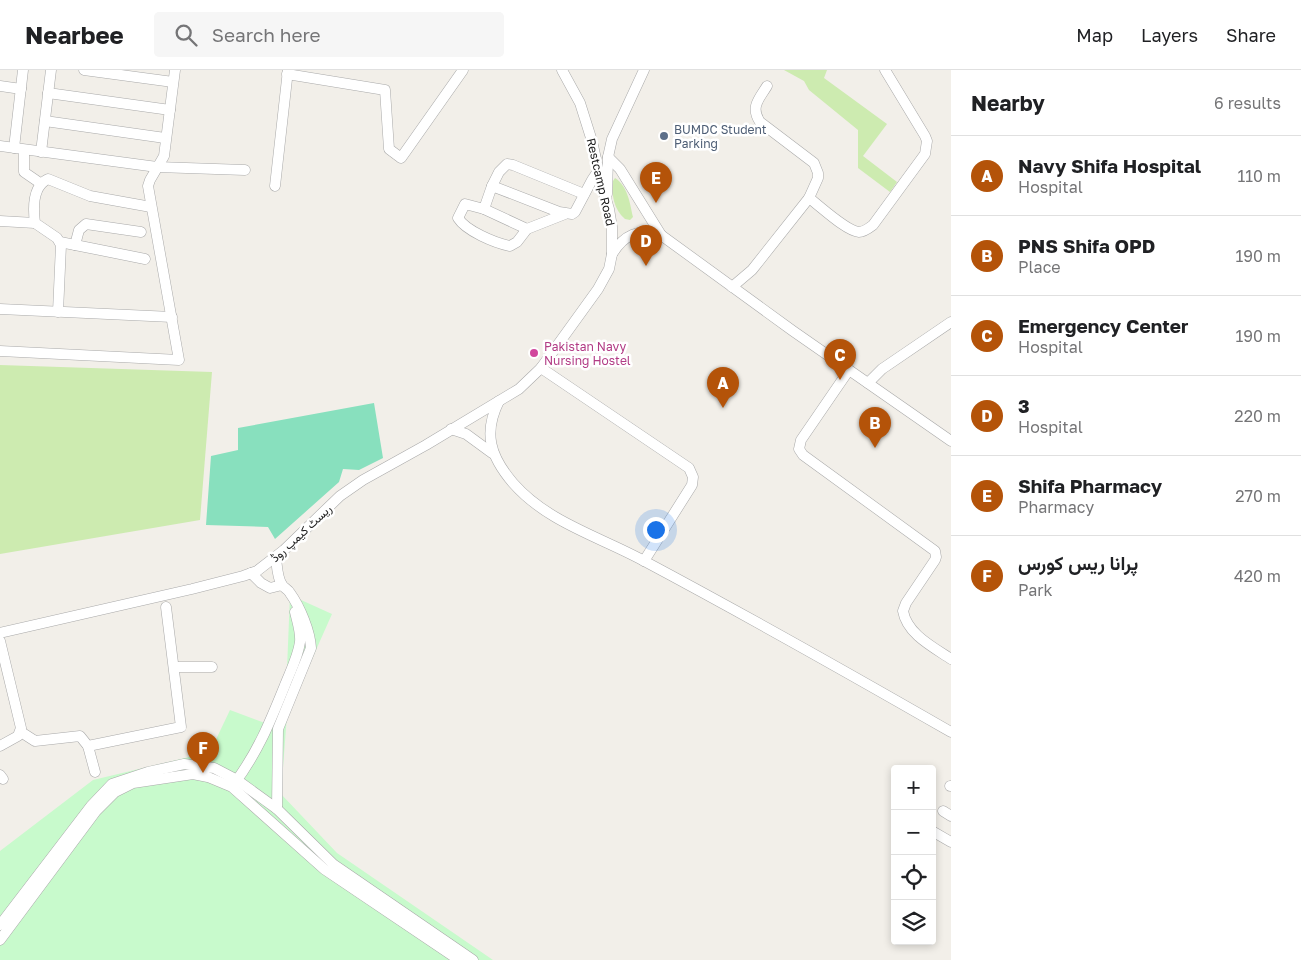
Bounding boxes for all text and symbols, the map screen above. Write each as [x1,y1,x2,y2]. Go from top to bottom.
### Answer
search box [154,12,504,57]
text: Nearbee [25,20,124,49]
icon: search [172,21,200,49]
text: Search here [212,23,321,46]
text: Map [1076,24,1113,46]
text: Layers [1141,24,1198,46]
text: Share [1226,24,1276,46]
text: Nearby [971,90,1045,116]
text: 6 results [1214,93,1281,113]
place label: BUMDC Student Parking [674,122,767,151]
marker: BUMDC Student Parking [658,130,670,142]
street label: Restcamp Road [584,137,618,227]
text: Navy Shifa Hospital [1018,154,1201,177]
pin: E [640,162,672,203]
text: A [981,166,993,186]
text: 110 m [1237,166,1281,186]
text: Hospital [1018,177,1083,197]
pin: D [630,225,662,266]
text: PNS Shifa OPD [1018,234,1155,257]
text: B [981,246,993,266]
text: 190 m [1235,246,1281,266]
text: Place [1018,257,1061,277]
text: Emergency Center [1018,314,1188,337]
text: C [981,326,993,346]
text: 190 m [1235,326,1281,346]
text: Hospital [1018,337,1083,357]
place label: Pakistan Navy Nursing Hostel [544,339,631,368]
pin: C [824,339,856,380]
marker: Pakistan Navy Nursing Hostel [528,347,540,359]
pin: A [707,367,739,408]
text: 3 [1018,394,1030,417]
text: D [981,406,993,426]
text: 220 m [1234,406,1281,426]
pin: B [859,407,891,448]
text: Hospital [1018,417,1083,437]
text: Shifa Pharmacy [1018,474,1162,497]
text: E [982,486,992,506]
text: 270 m [1235,486,1281,506]
text: Pharmacy [1018,497,1094,517]
street label: ریسٹ کیمپ روڈ [267,501,335,566]
your location [643,517,669,543]
text: پرانا ریس کورس [1018,551,1138,574]
text: F [982,566,992,586]
text: 420 m [1234,566,1281,586]
text: Park [1018,580,1053,600]
pin: F [187,732,219,773]
map controls [891,765,936,945]
button: + [891,765,936,810]
button: − [891,810,936,855]
button: locate [891,855,936,900]
button: layers [891,900,936,945]

